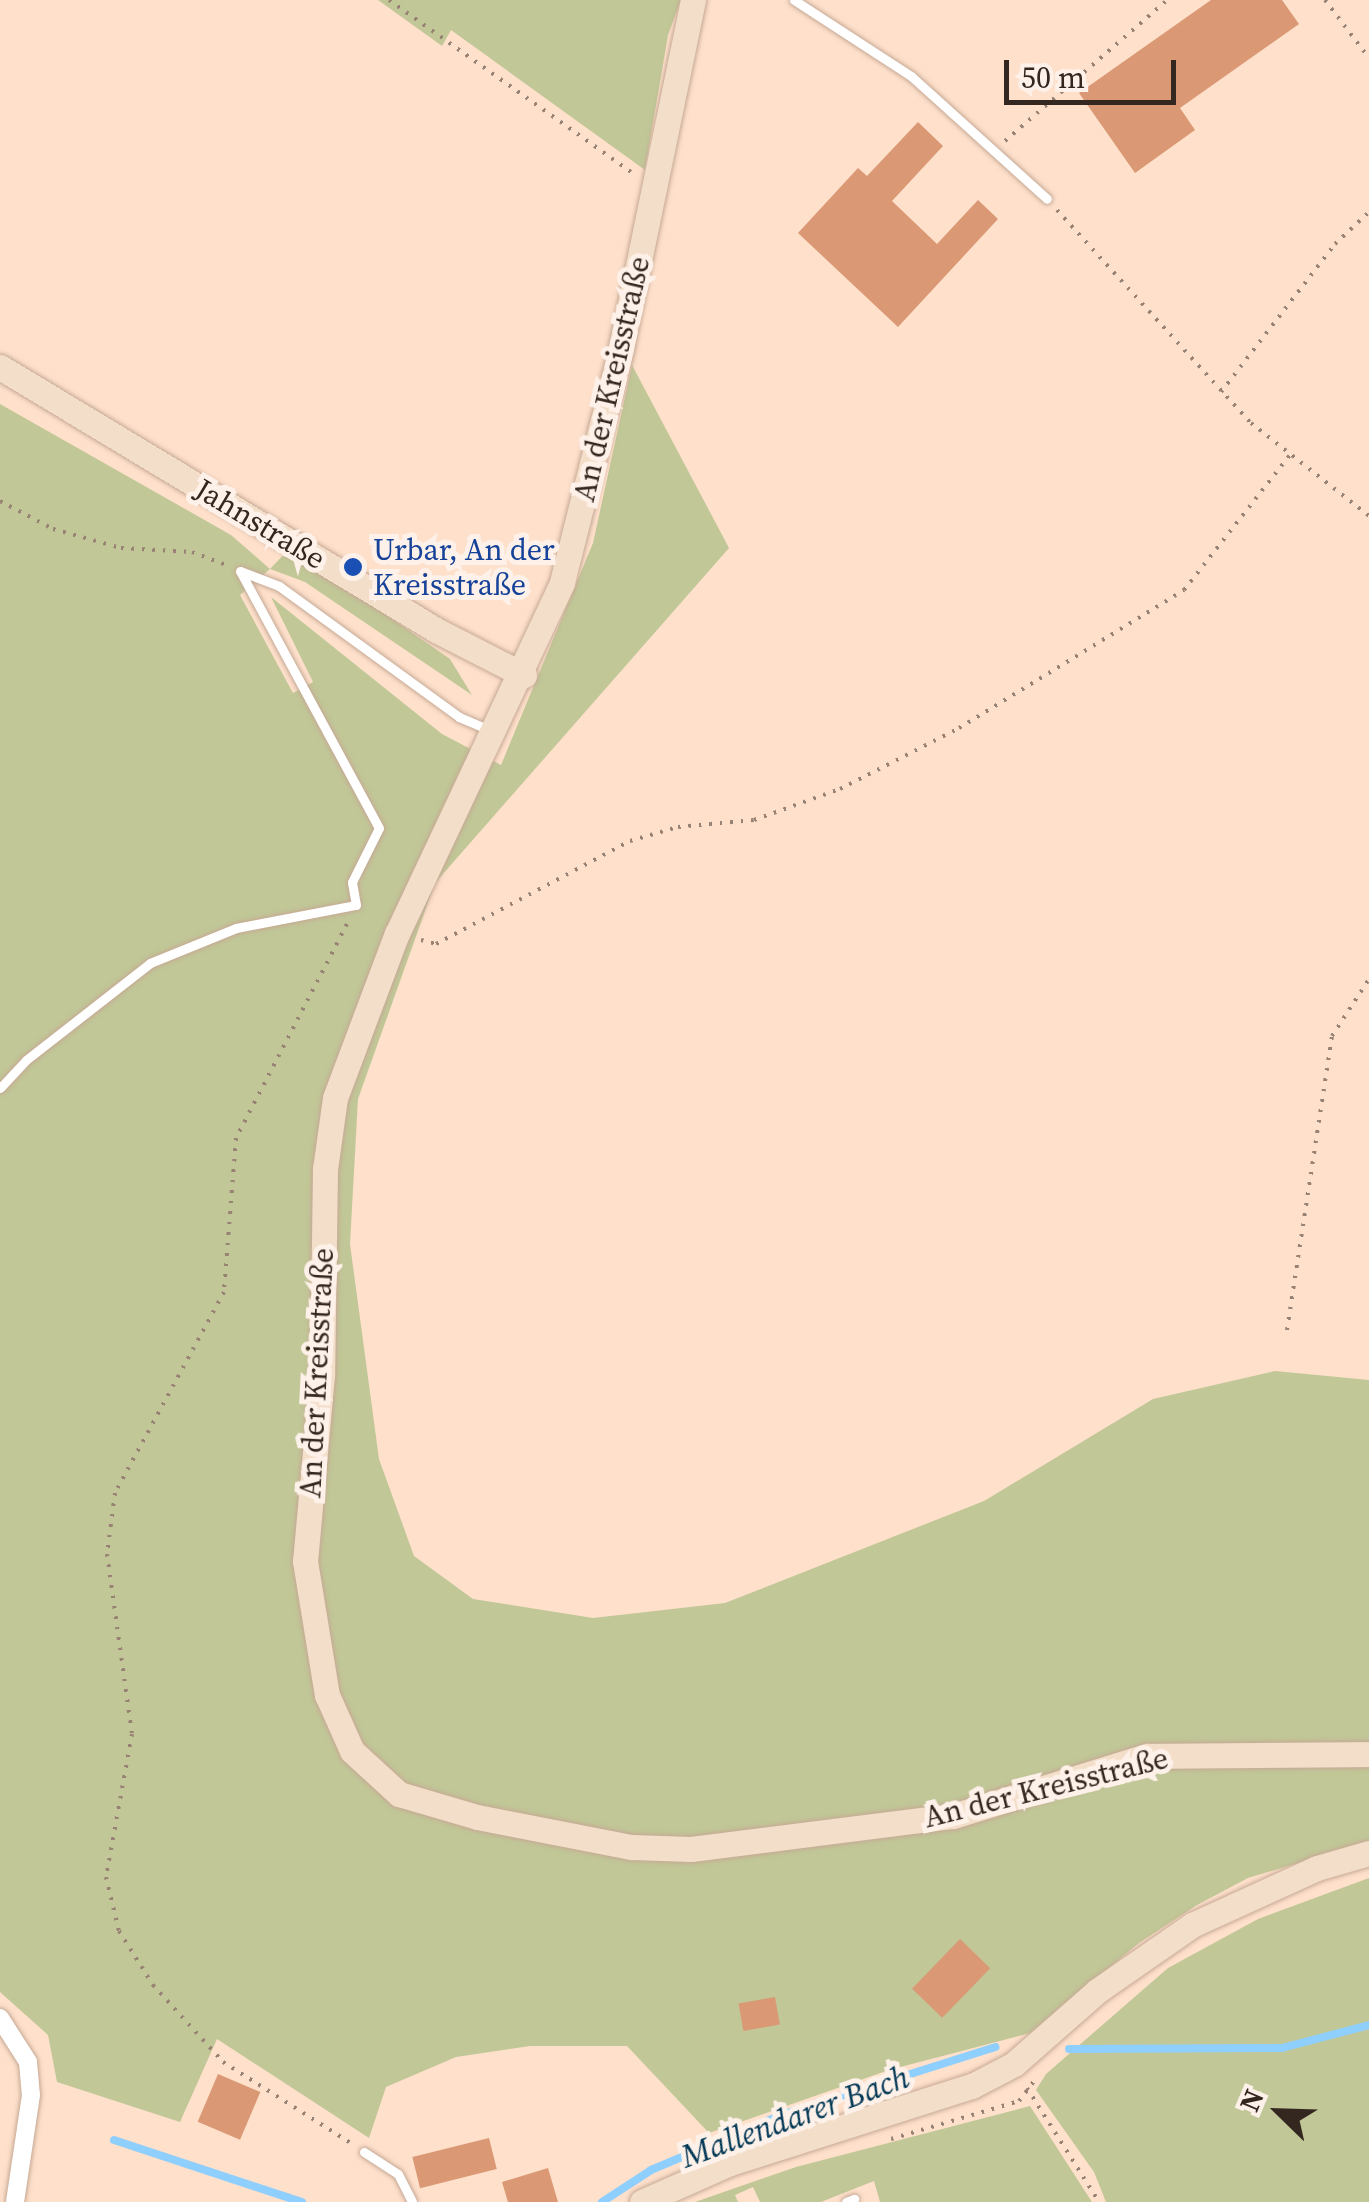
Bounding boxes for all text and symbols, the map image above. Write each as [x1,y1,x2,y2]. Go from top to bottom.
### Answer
scale bar [1009,40,1182,102]
text: 50 m [1021,57,1085,98]
street label: An der Kreisstraße [566,253,658,505]
street label: Jahnstraße [188,471,332,577]
place label: Urbar, An der Kreisstraße [373,532,555,602]
marker: Urbar, An der Kreisstraße [342,556,364,578]
street label: An der Kreisstraße [292,1247,342,1499]
street label: An der Kreisstraße [920,1740,1172,1836]
water label: Mallendarer Bach [676,2058,914,2176]
north arrow [1229,2062,1329,2162]
text: N [1230,2083,1273,2117]

